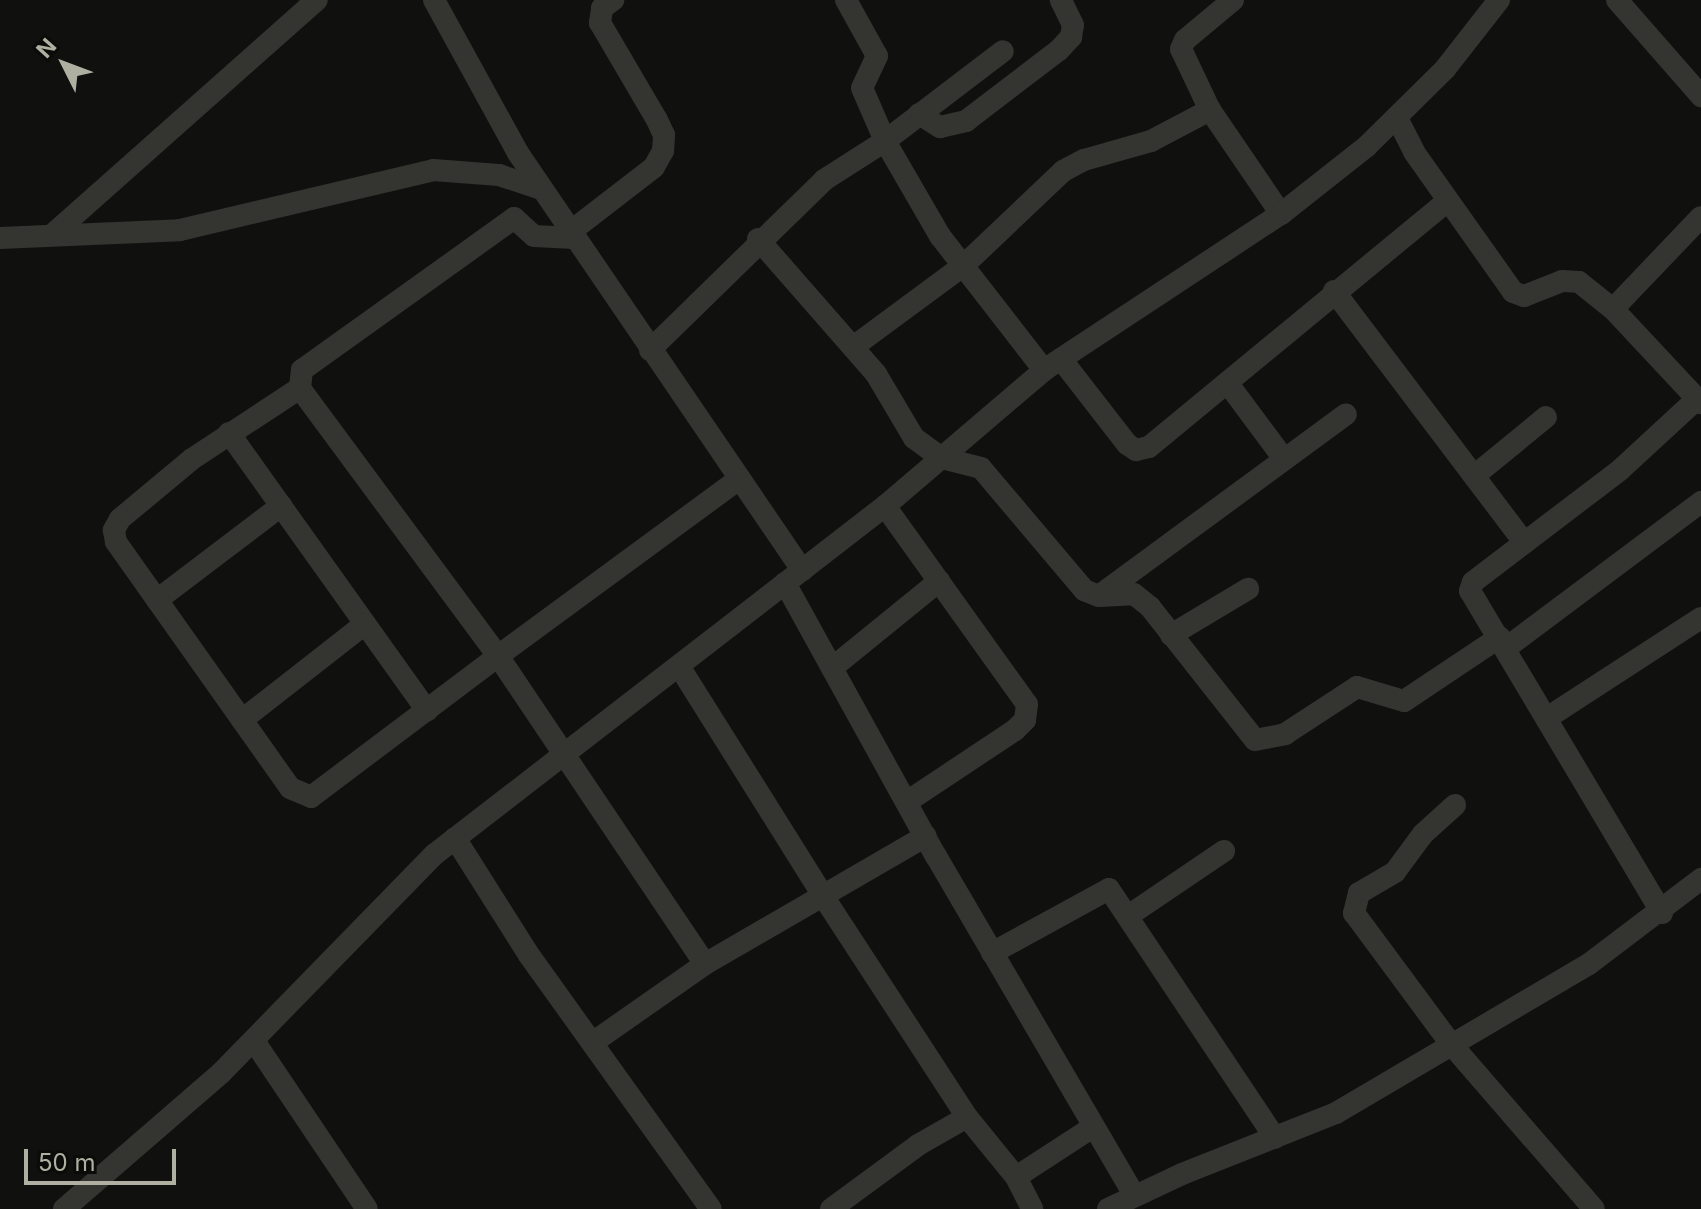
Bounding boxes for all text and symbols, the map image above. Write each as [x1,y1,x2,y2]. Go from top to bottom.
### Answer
north arrow [24,24,104,104]
text: N [31,33,61,63]
scale bar [28,1133,180,1183]
text: 50 m [38,1148,96,1177]

